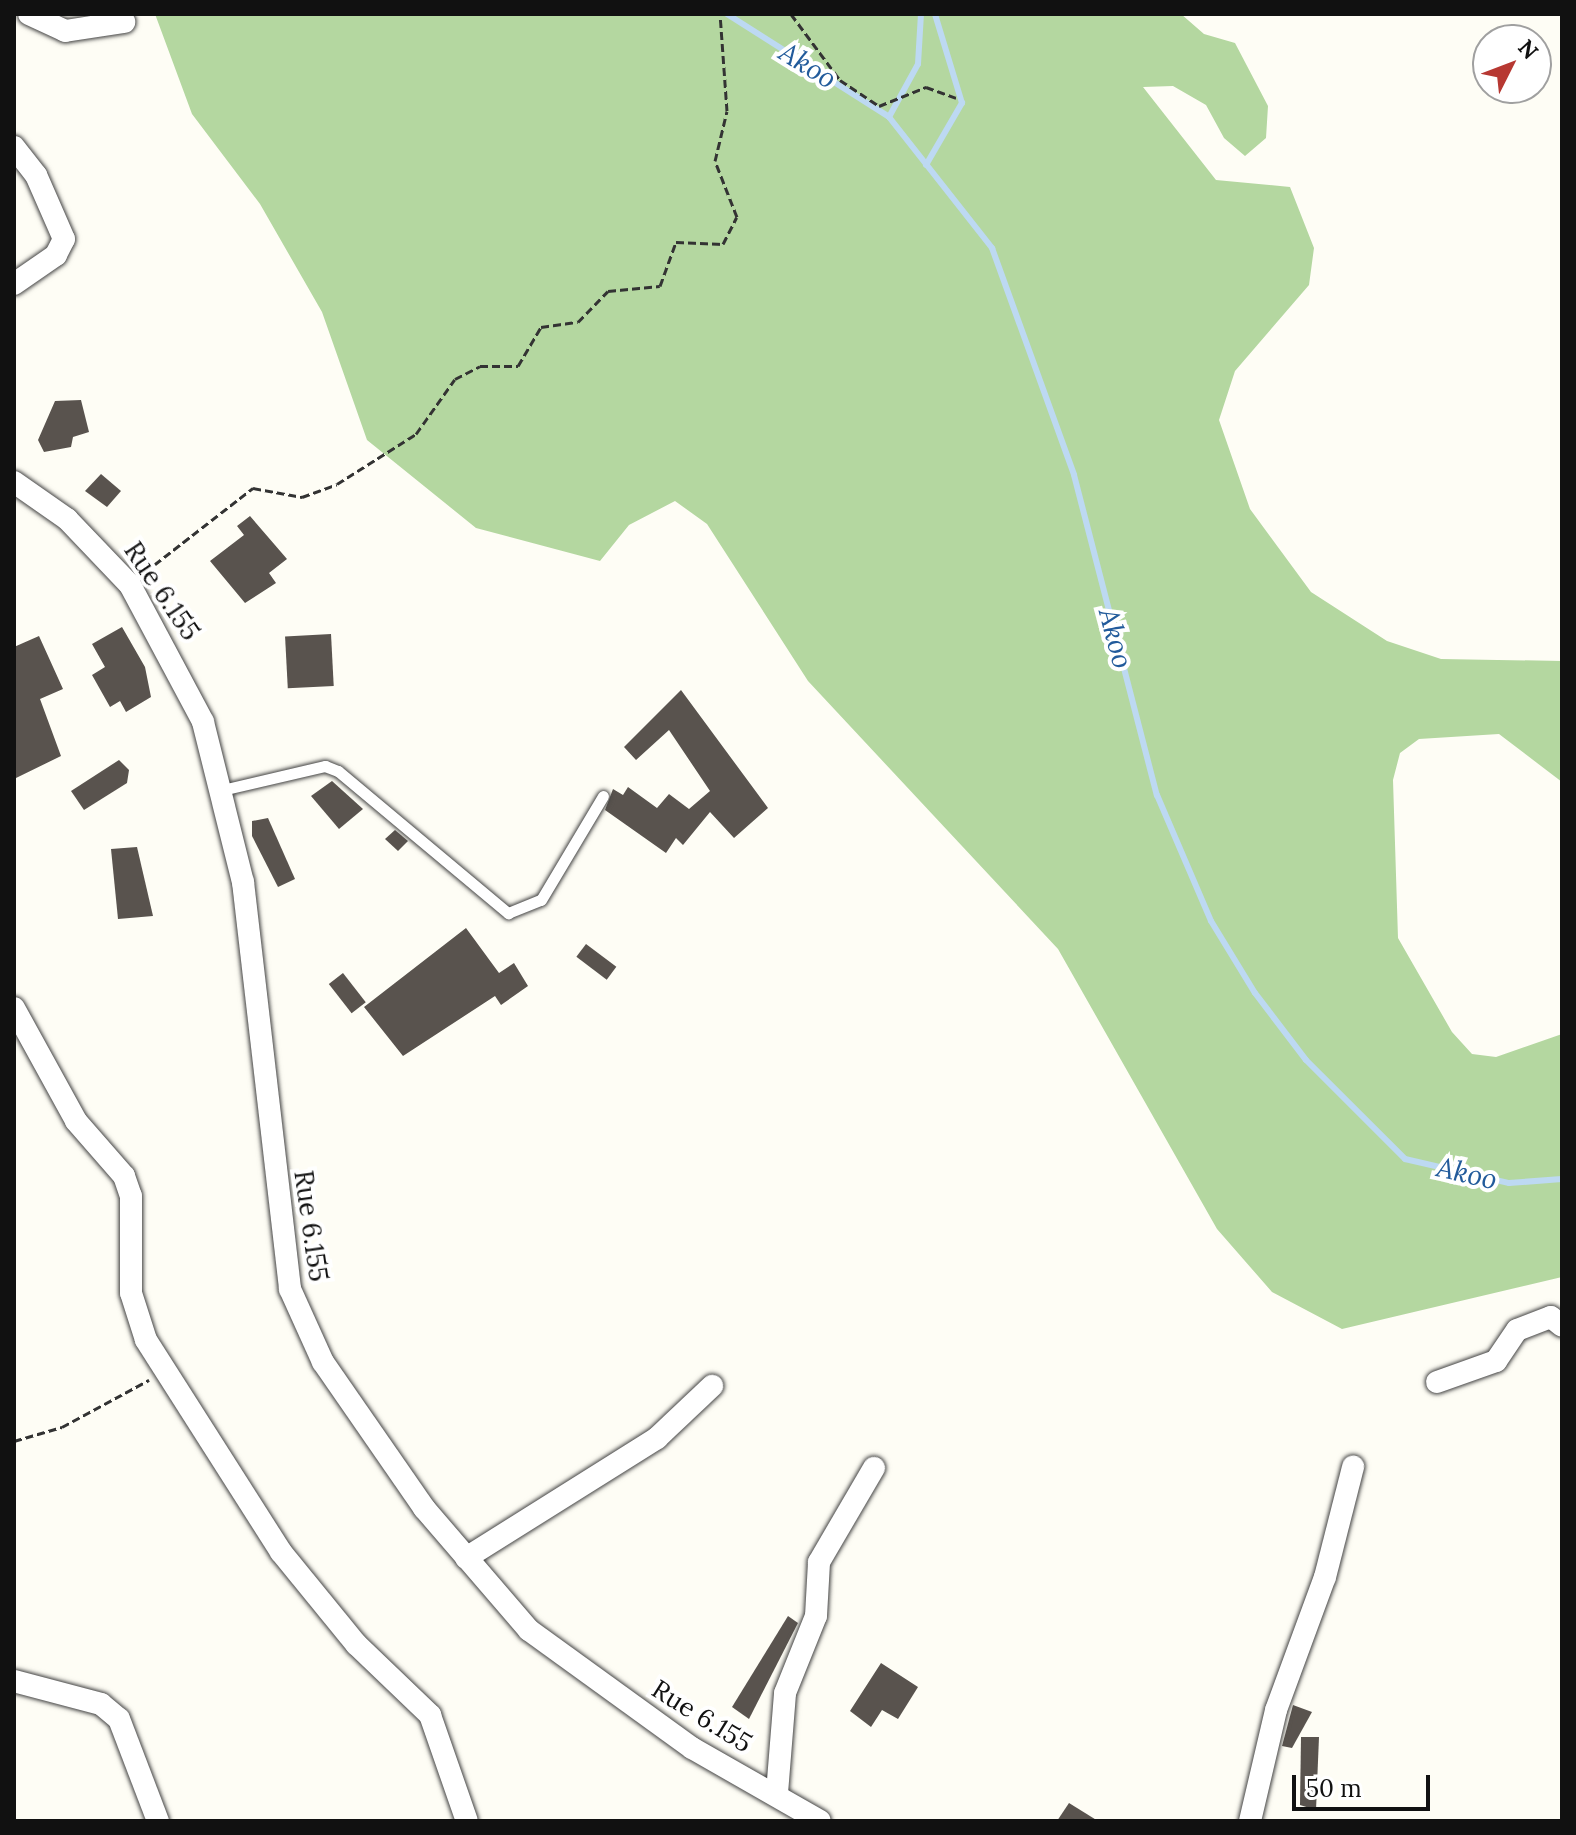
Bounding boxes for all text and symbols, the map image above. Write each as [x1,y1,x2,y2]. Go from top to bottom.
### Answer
north arrow [1472,24,1552,104]
text: N [1512,34,1544,65]
water label: Akoo [773,35,843,95]
street label: Rue 6.155 [118,536,206,646]
water label: Akoo [1092,604,1140,672]
water label: Akoo [1433,1150,1501,1196]
street label: Rue 6.155 [288,1168,334,1284]
street label: Rue 6.155 [646,1673,758,1759]
scale bar [1296,1759,1434,1809]
text: 50 m [1306,1773,1362,1804]

